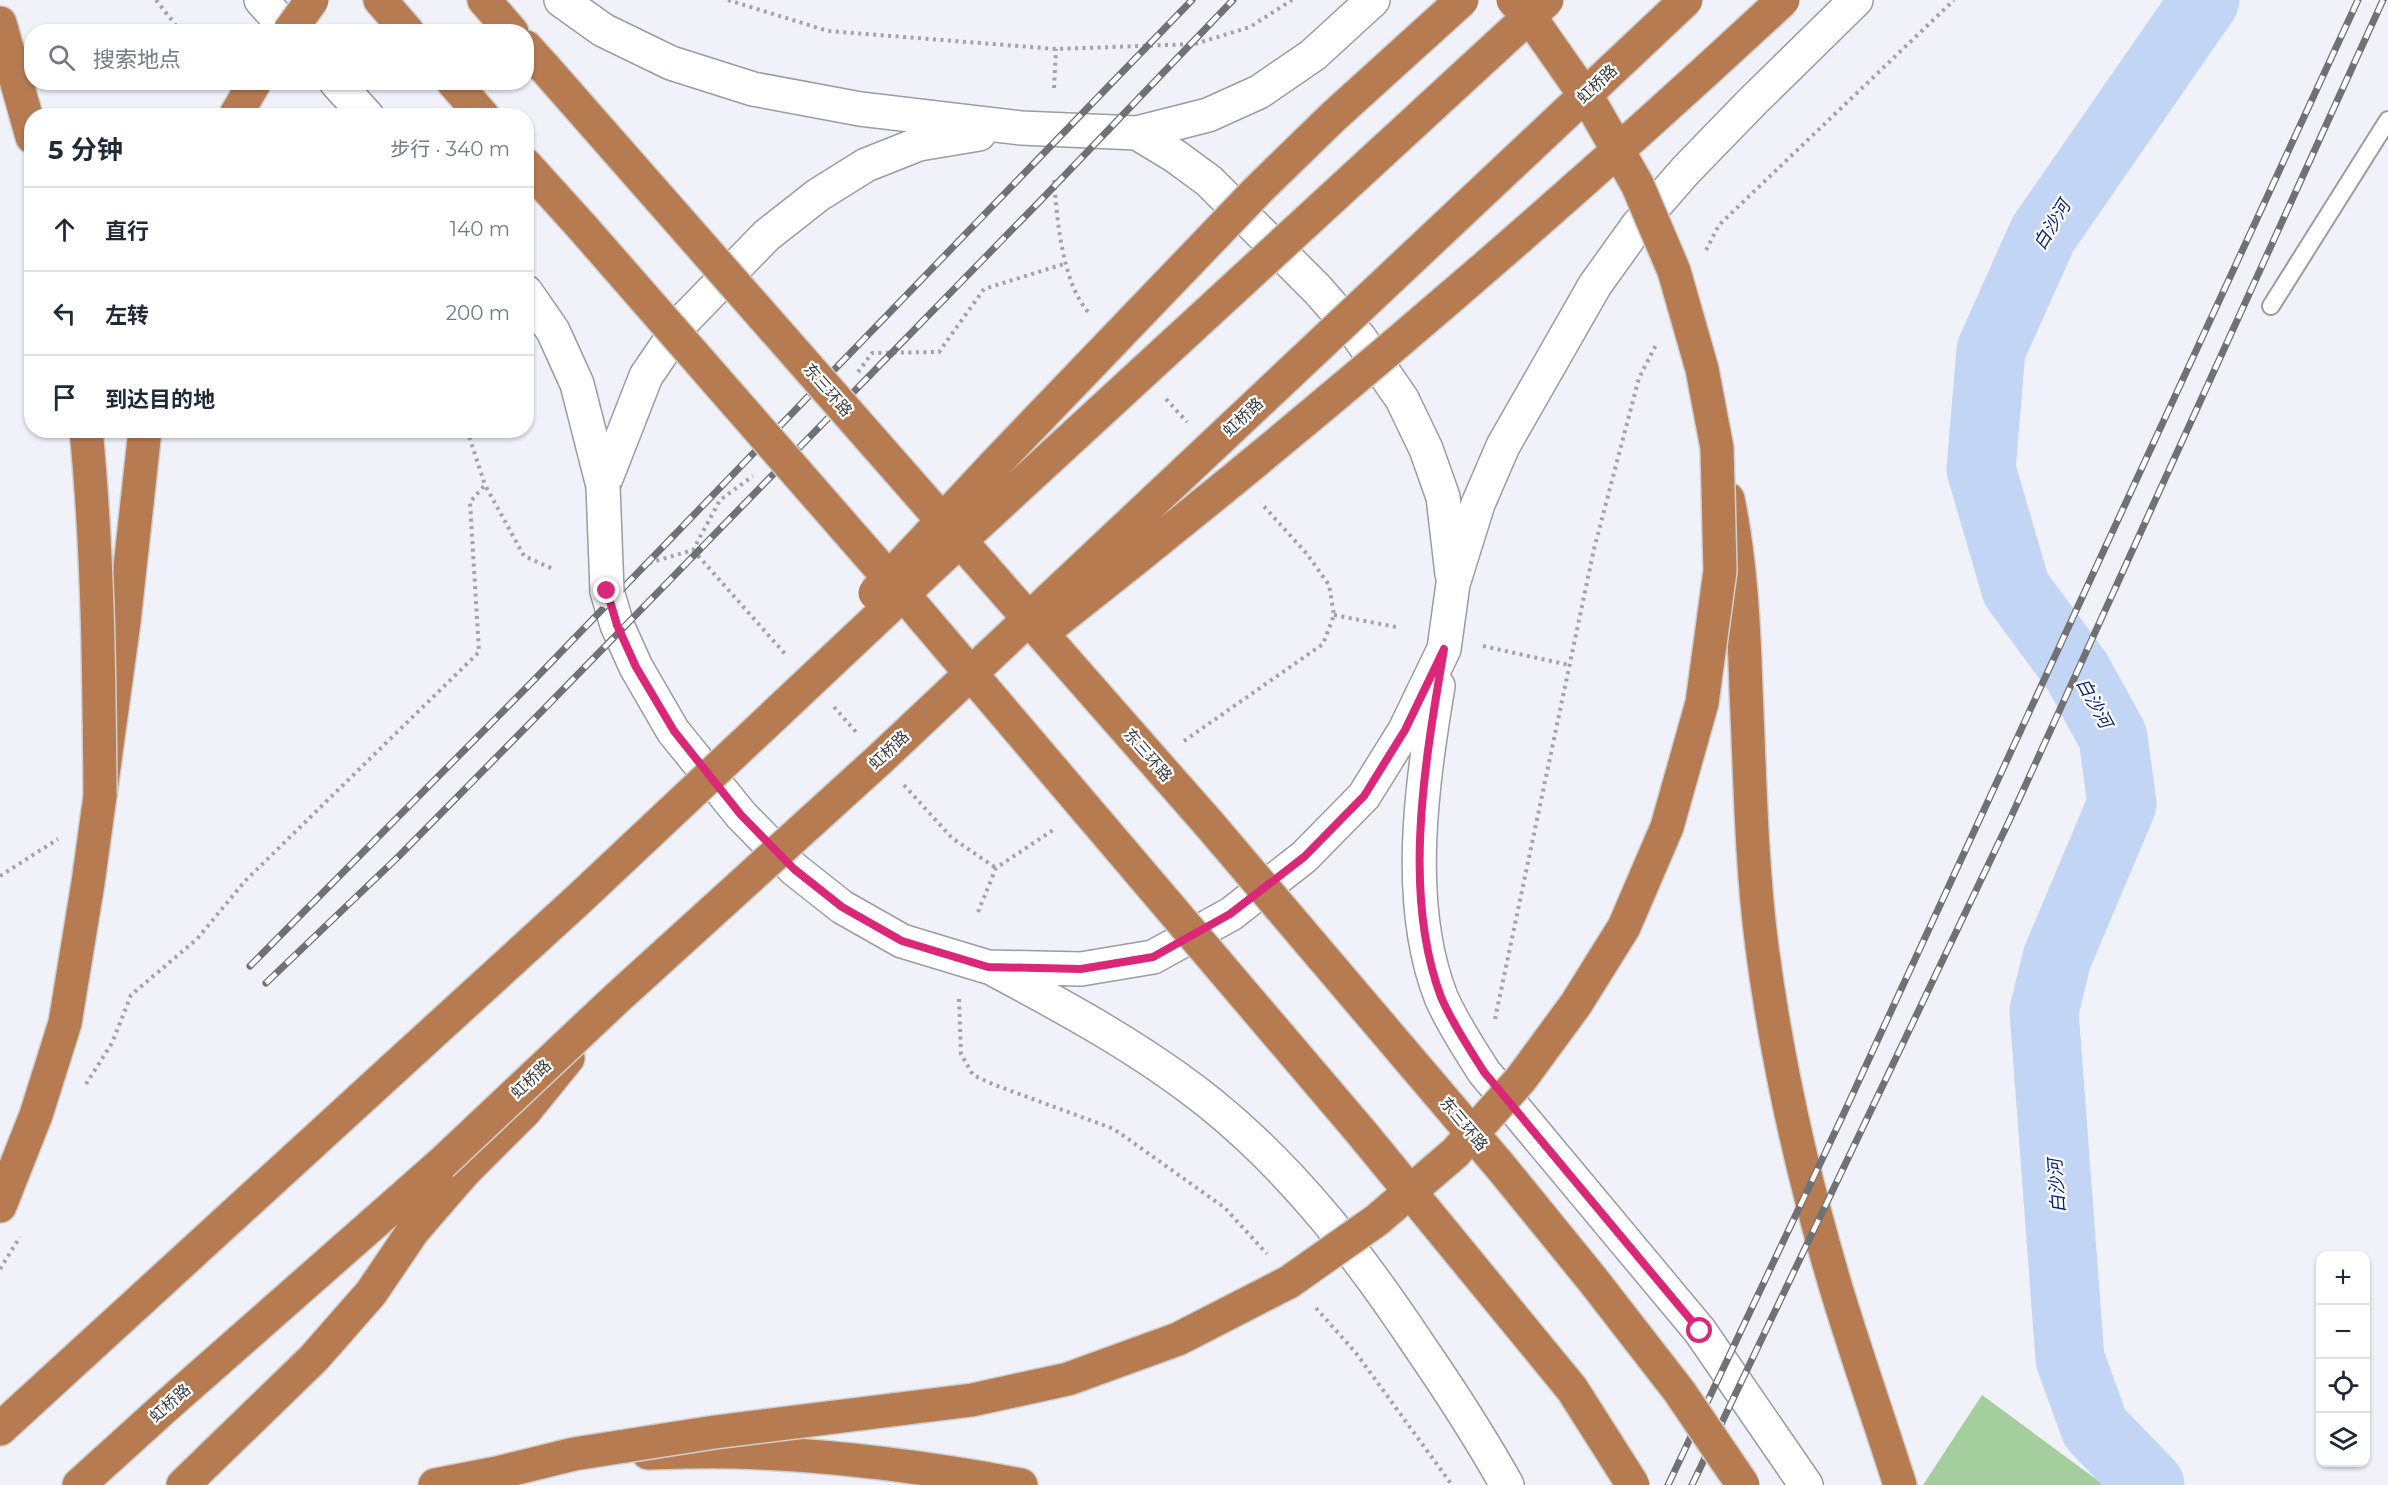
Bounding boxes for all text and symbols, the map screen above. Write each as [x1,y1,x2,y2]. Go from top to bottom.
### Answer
search box [24,24,534,90]
icon: search [45,41,78,74]
text: 搜索地点 [93,46,181,73]
street label: 虹桥路 [1573,61,1621,107]
text: 5 分钟 [48,134,123,166]
text: 步行 · 340 m [390,137,510,161]
water label: 白沙河 [2029,194,2077,254]
icon: ahead [48,213,81,246]
text: 140 m [450,217,510,241]
text: 直行 [105,218,149,245]
icon: left [48,297,81,330]
text: 200 m [446,301,510,325]
text: 左转 [105,302,149,329]
street label: 东三环路 [800,360,856,420]
icon: arrive [48,381,81,414]
text: 到达目的地 [105,386,215,413]
street label: 虹桥路 [1219,394,1267,440]
route end [593,577,619,603]
water label: 白沙河 [2071,674,2118,735]
street label: 东三环路 [1120,725,1176,785]
street label: 虹桥路 [865,727,913,773]
street label: 虹桥路 [507,1056,555,1102]
street label: 东三环路 [1436,1093,1492,1155]
water label: 白沙河 [2044,1155,2070,1214]
map controls [2316,1251,2370,1467]
button: + [2316,1251,2370,1305]
button: − [2316,1305,2370,1359]
route start [1686,1317,1712,1343]
button: locate [2316,1359,2370,1413]
street label: 虹桥路 [146,1380,194,1426]
button: layers [2316,1413,2370,1467]

